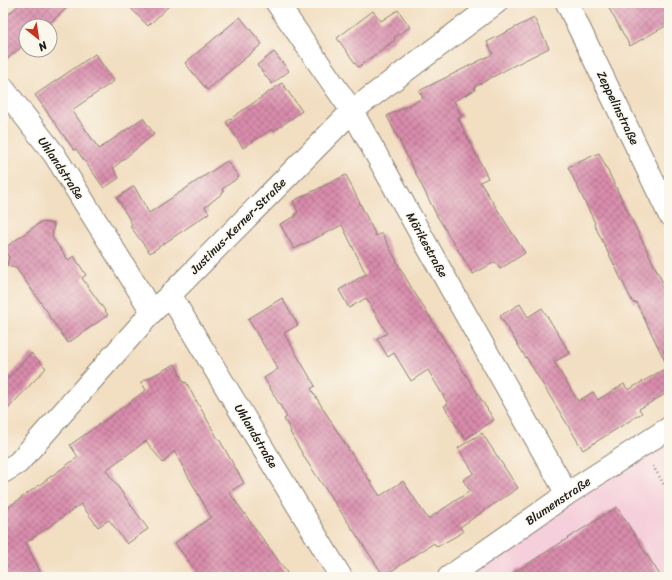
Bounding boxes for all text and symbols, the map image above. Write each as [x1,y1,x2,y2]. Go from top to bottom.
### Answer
north arrow [18,18,58,58]
text: N [34,36,52,57]
street label: Zeppelinstraße [590,67,646,149]
street label: Uhlandstraße [32,132,90,204]
street label: Justinus-Kerner-Straße [184,172,292,280]
street label: Mörikestraße [400,208,454,282]
street label: Uhlandstraße [228,400,284,473]
street label: Blumenstraße [521,471,595,531]

